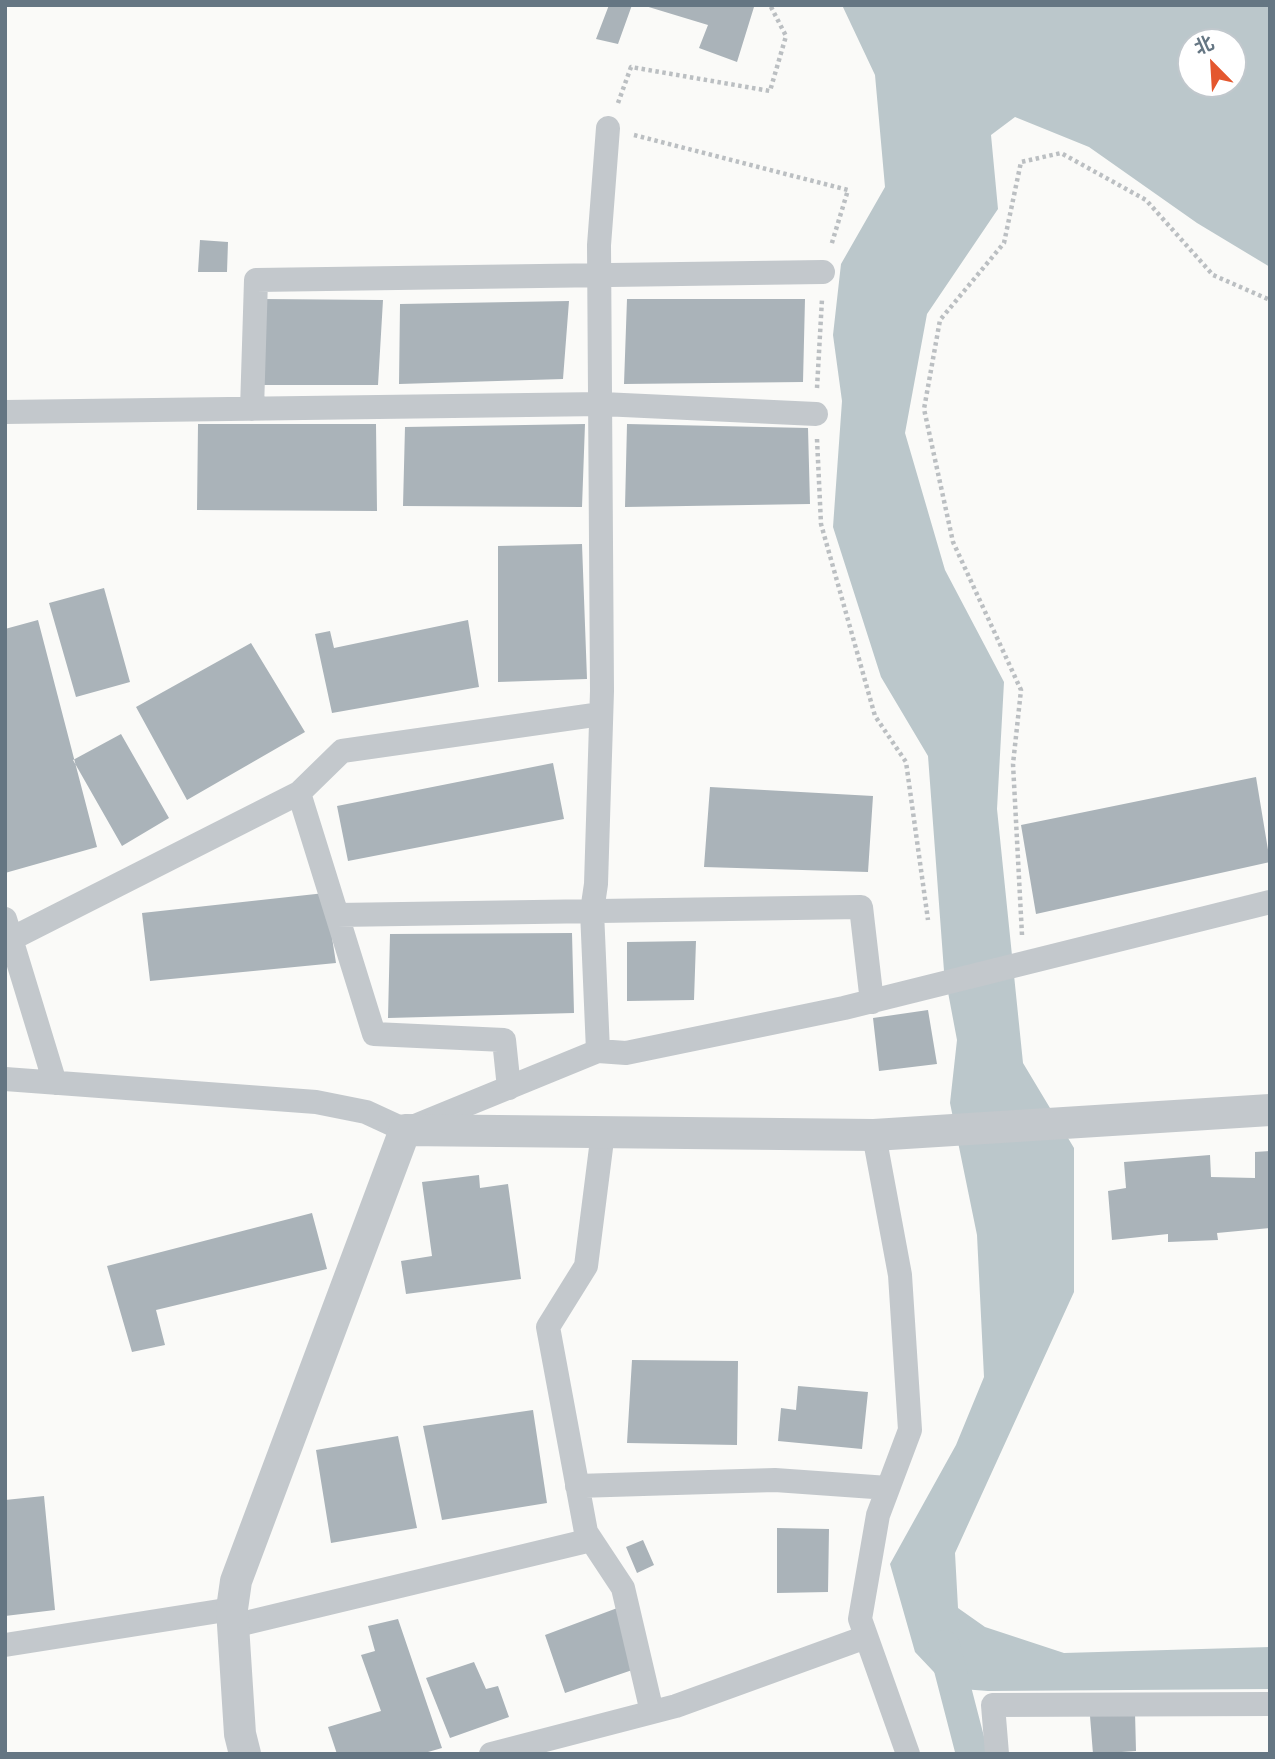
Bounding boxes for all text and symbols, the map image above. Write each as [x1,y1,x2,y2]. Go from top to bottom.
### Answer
north arrow [1177,28,1247,98]
text: 北 [1191,31,1217,60]

